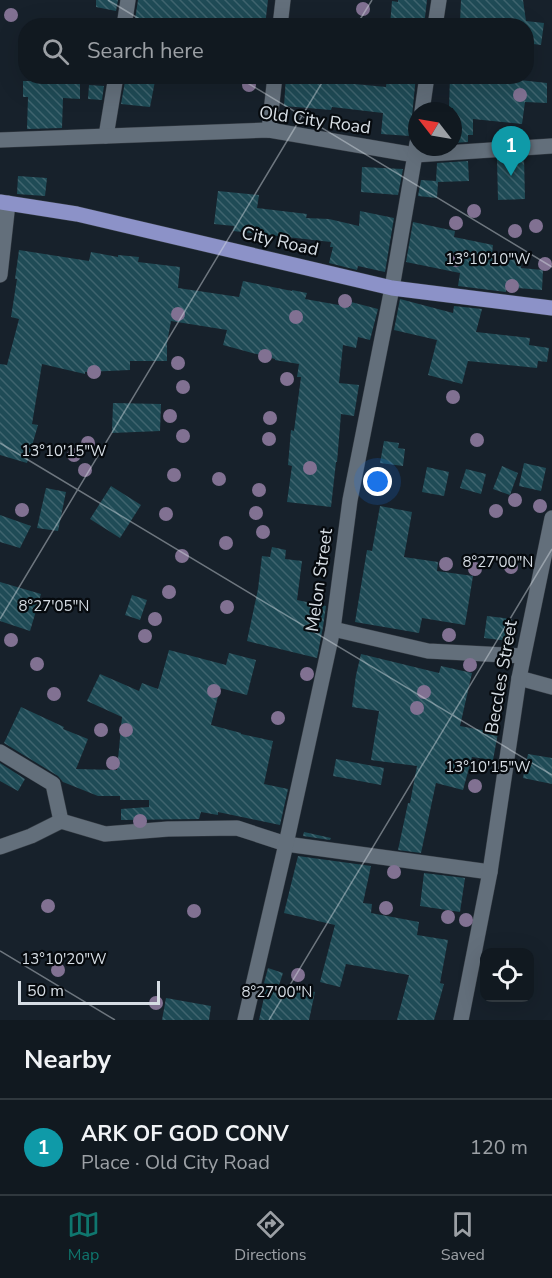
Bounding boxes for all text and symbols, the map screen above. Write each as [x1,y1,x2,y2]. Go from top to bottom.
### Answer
search box [18,18,534,84]
icon: search [39,35,72,68]
text: Search here [87,36,204,66]
street label: Old City Road [258,100,372,140]
north arrow [408,102,462,156]
pin: 1 [492,126,530,176]
street label: City Road [239,220,321,262]
text: 13°10'10"W [445,249,531,269]
text: 13°10'15"W [21,441,107,461]
your location [363,467,392,496]
street label: Melon Street [300,526,338,633]
text: 8°27'00"N [463,552,533,572]
text: 8°27'05"N [19,596,89,616]
street label: Beccles Street [479,617,523,736]
text: 13°10'15"W [445,757,531,777]
map controls [480,948,534,1002]
button: locate [480,948,534,1002]
text: 13°10'20"W [21,949,107,969]
scale bar [18,978,160,1006]
text: 50 m [27,980,64,1002]
text: 8°27'00"N [242,982,312,1002]
text: Nearby [24,1042,111,1077]
text: ARK OF GOD CONV [81,1119,289,1149]
text: 1 [38,1134,50,1161]
text: 120 m [470,1134,528,1161]
text: Place · Old City Road [81,1149,270,1176]
tab: Map [67,1208,100,1266]
tab: Directions [234,1208,306,1266]
tab: Saved [441,1208,485,1266]

